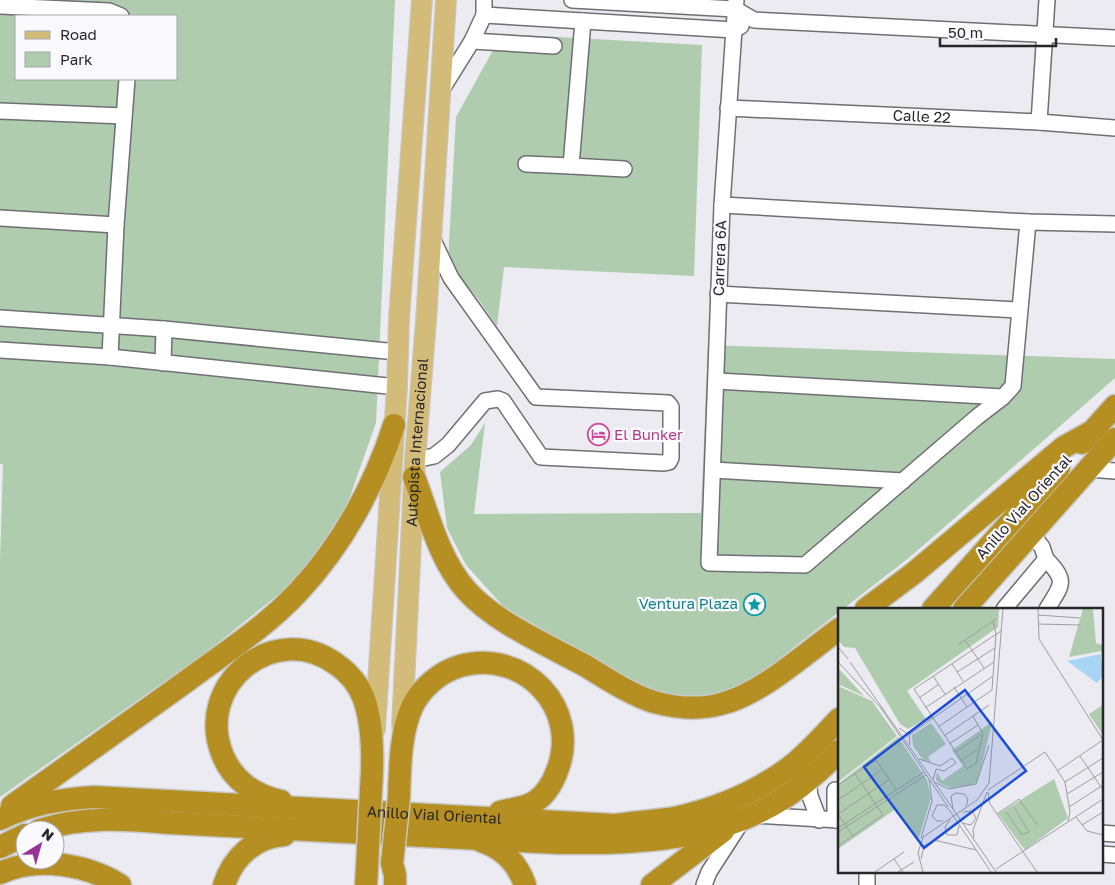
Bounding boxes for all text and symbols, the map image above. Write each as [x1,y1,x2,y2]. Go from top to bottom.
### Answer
legend [15,15,178,80]
scale bar [940,15,1056,47]
text: 50 m [948,23,983,41]
text: Road [60,25,97,43]
text: Park [60,50,93,68]
street label: Calle 22 [892,105,951,126]
street label: Carrera 6A [709,220,729,296]
street label: Autopista Internacional [402,357,431,527]
hotel icon: El Bunker [586,423,610,447]
place label: El Bunker [614,425,683,443]
street label: Anillo Vial Oriental [972,450,1075,562]
place icon: Ventura Plaza [742,592,766,616]
place label: Ventura Plaza [639,594,738,612]
inset map [838,608,1102,872]
street label: Anillo Vial Oriental [367,802,502,827]
north arrow [15,820,65,870]
text: N [39,824,57,844]

